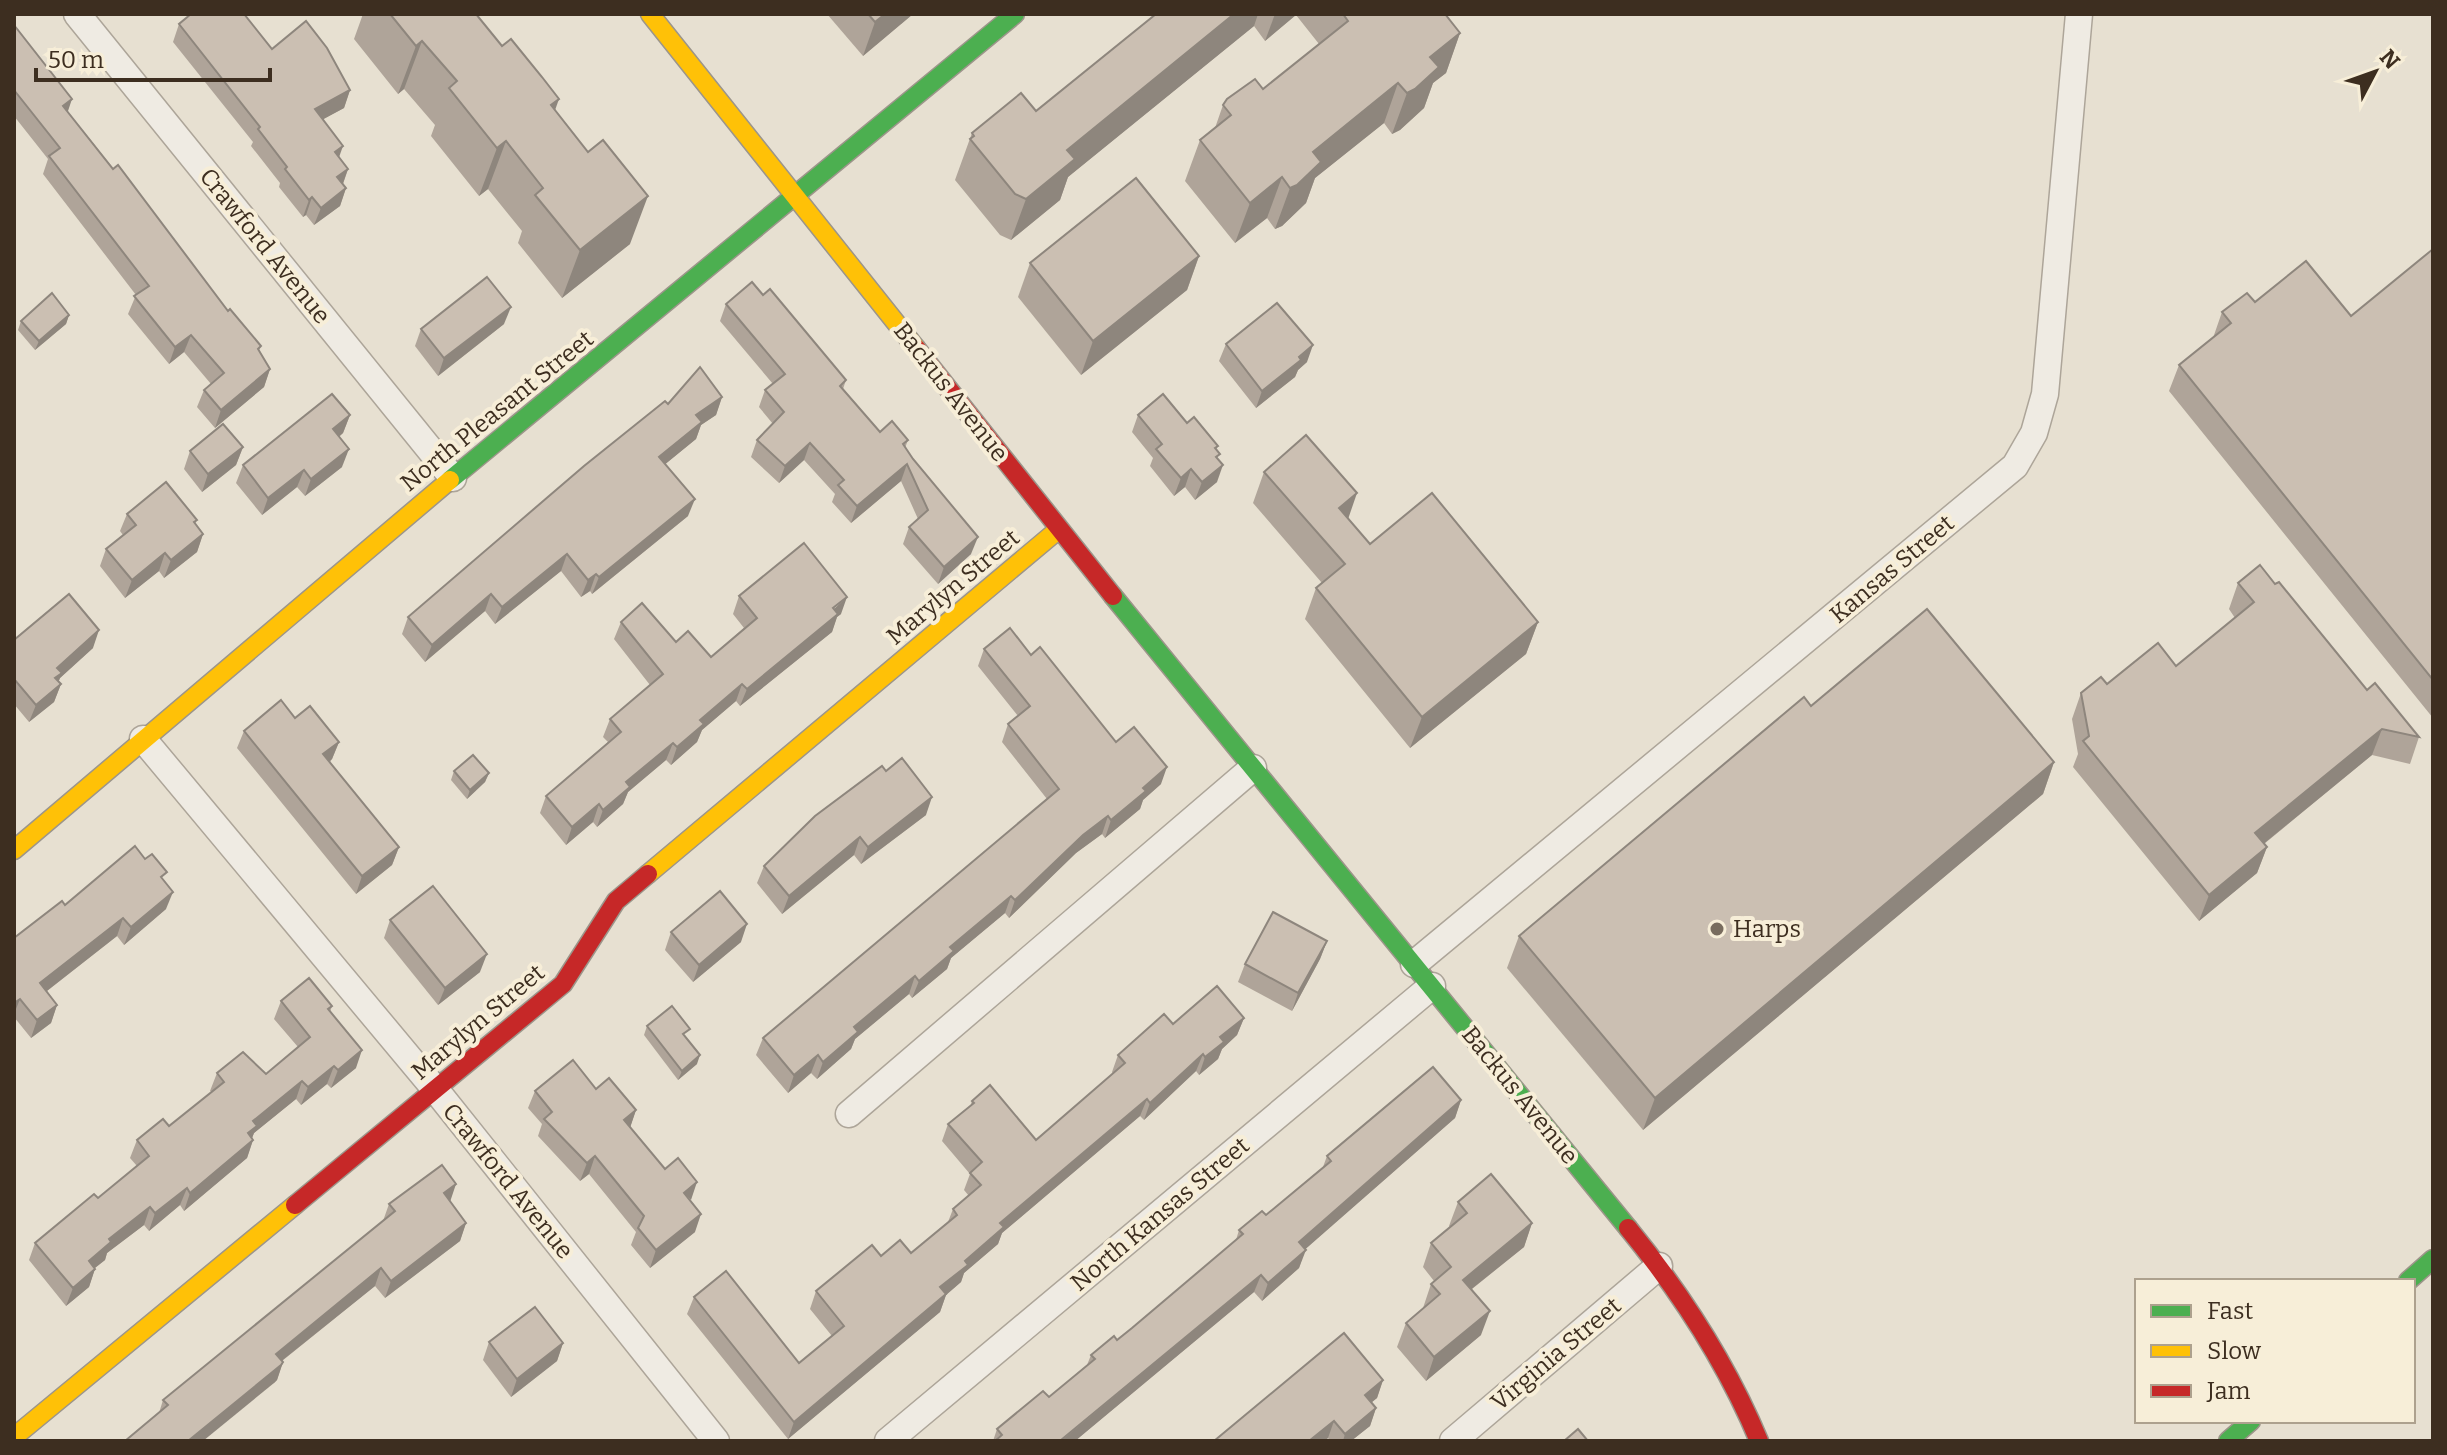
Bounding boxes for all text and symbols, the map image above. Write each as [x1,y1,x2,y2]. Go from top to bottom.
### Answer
scale bar [36,32,270,82]
north arrow [2335,32,2415,112]
text: N [2374,44,2405,74]
text: 50 m [48,46,104,74]
street label: Crawford Avenue [194,163,336,329]
street label: Backus Avenue [888,317,1014,467]
street label: North Pleasant Street [395,325,599,497]
street label: Kansas Street [1824,509,1960,629]
street label: Marylyn Street [881,523,1025,651]
place label: Harps [1733,915,1801,943]
marker: Harps [1708,920,1726,938]
street label: Marylyn Street [406,958,550,1086]
street label: Backus Avenue [1456,1021,1584,1169]
street label: Crawford Avenue [437,1098,579,1264]
street label: North Kansas Street [1065,1131,1255,1297]
legend [2135,1279,2415,1423]
street label: Virginia Street [1485,1291,1627,1416]
text: Fast [2207,1297,2253,1325]
text: Slow [2207,1337,2262,1365]
text: Jam [2206,1377,2251,1405]

